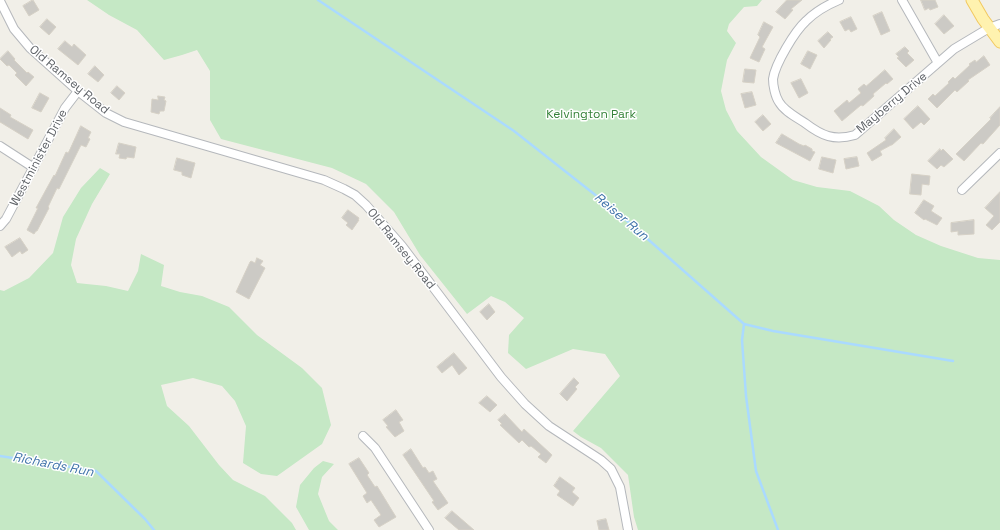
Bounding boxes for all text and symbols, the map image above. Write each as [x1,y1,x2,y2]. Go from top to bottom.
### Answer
street label: Old Ramsey Road [26,42,112,118]
street label: Mayberry Drive [854,69,930,137]
street label: Westminister Drive [7,107,71,209]
park label: Kelvington Park [546,108,636,122]
water label: Reiser Run [591,190,651,244]
street label: Old Ramsey Road [364,206,438,292]
water label: Richards Run [11,450,95,480]

